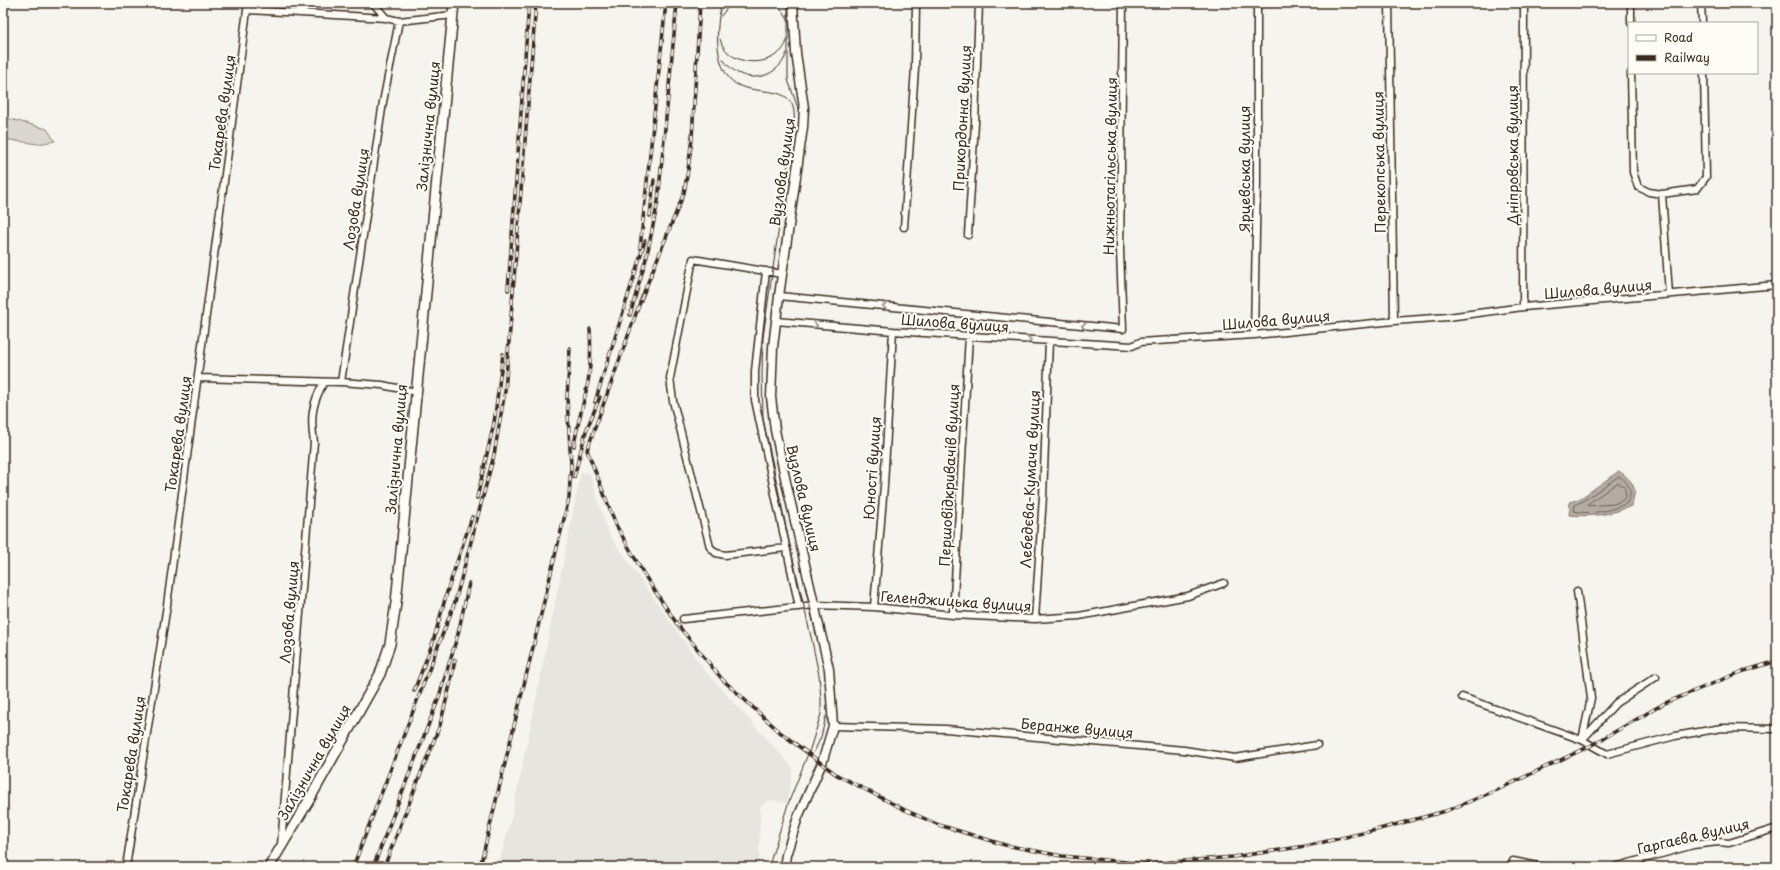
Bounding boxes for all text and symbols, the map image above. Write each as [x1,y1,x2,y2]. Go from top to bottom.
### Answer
legend [1628,22,1758,74]
text: Road [1664,28,1693,46]
street label: Прикордонна вулиця [948,44,976,192]
text: Railway [1664,48,1710,66]
street label: Токарева вулиця [203,53,241,173]
street label: Залізнична вулиця [411,60,445,193]
street label: Нижньотагільська вулиця [1098,77,1122,255]
street label: Дніпровська вулиця [1502,85,1523,226]
street label: Перекопська вулиця [1367,91,1391,233]
street label: Ярцевська вулиця [1234,106,1255,233]
street label: Вузлова вулиця [764,116,800,228]
street label: Лозова вулиця [338,146,374,252]
street label: Шилова вулиця [1543,274,1653,304]
one-way arrow [882,302,888,311]
street label: Шилова вулиця [1221,305,1331,335]
street label: Шилова вулиця [900,309,1010,337]
one-way arrow [812,320,818,329]
one-way arrow [1081,321,1087,330]
one-way arrow [1026,335,1032,344]
street label: Токарева вулиця [159,374,197,494]
street label: Залізнична вулиця [380,383,412,516]
street label: Першовідкривачів вулиця [934,383,964,567]
street label: Лебедєва-Кумача вулиця [1015,389,1045,569]
street label: Юності вулиця [858,416,886,520]
street label: Вузлова вулиця [781,442,827,554]
street label: Лозова вулиця [274,560,304,664]
street label: Геленджицька вулиця [880,585,1032,617]
street label: Токарева вулиця [111,694,151,814]
street label: Залізнична вулиця [272,700,356,825]
street label: Беранже вулиця [1020,713,1134,743]
street label: Гаргаєва вулиця [1635,813,1751,859]

